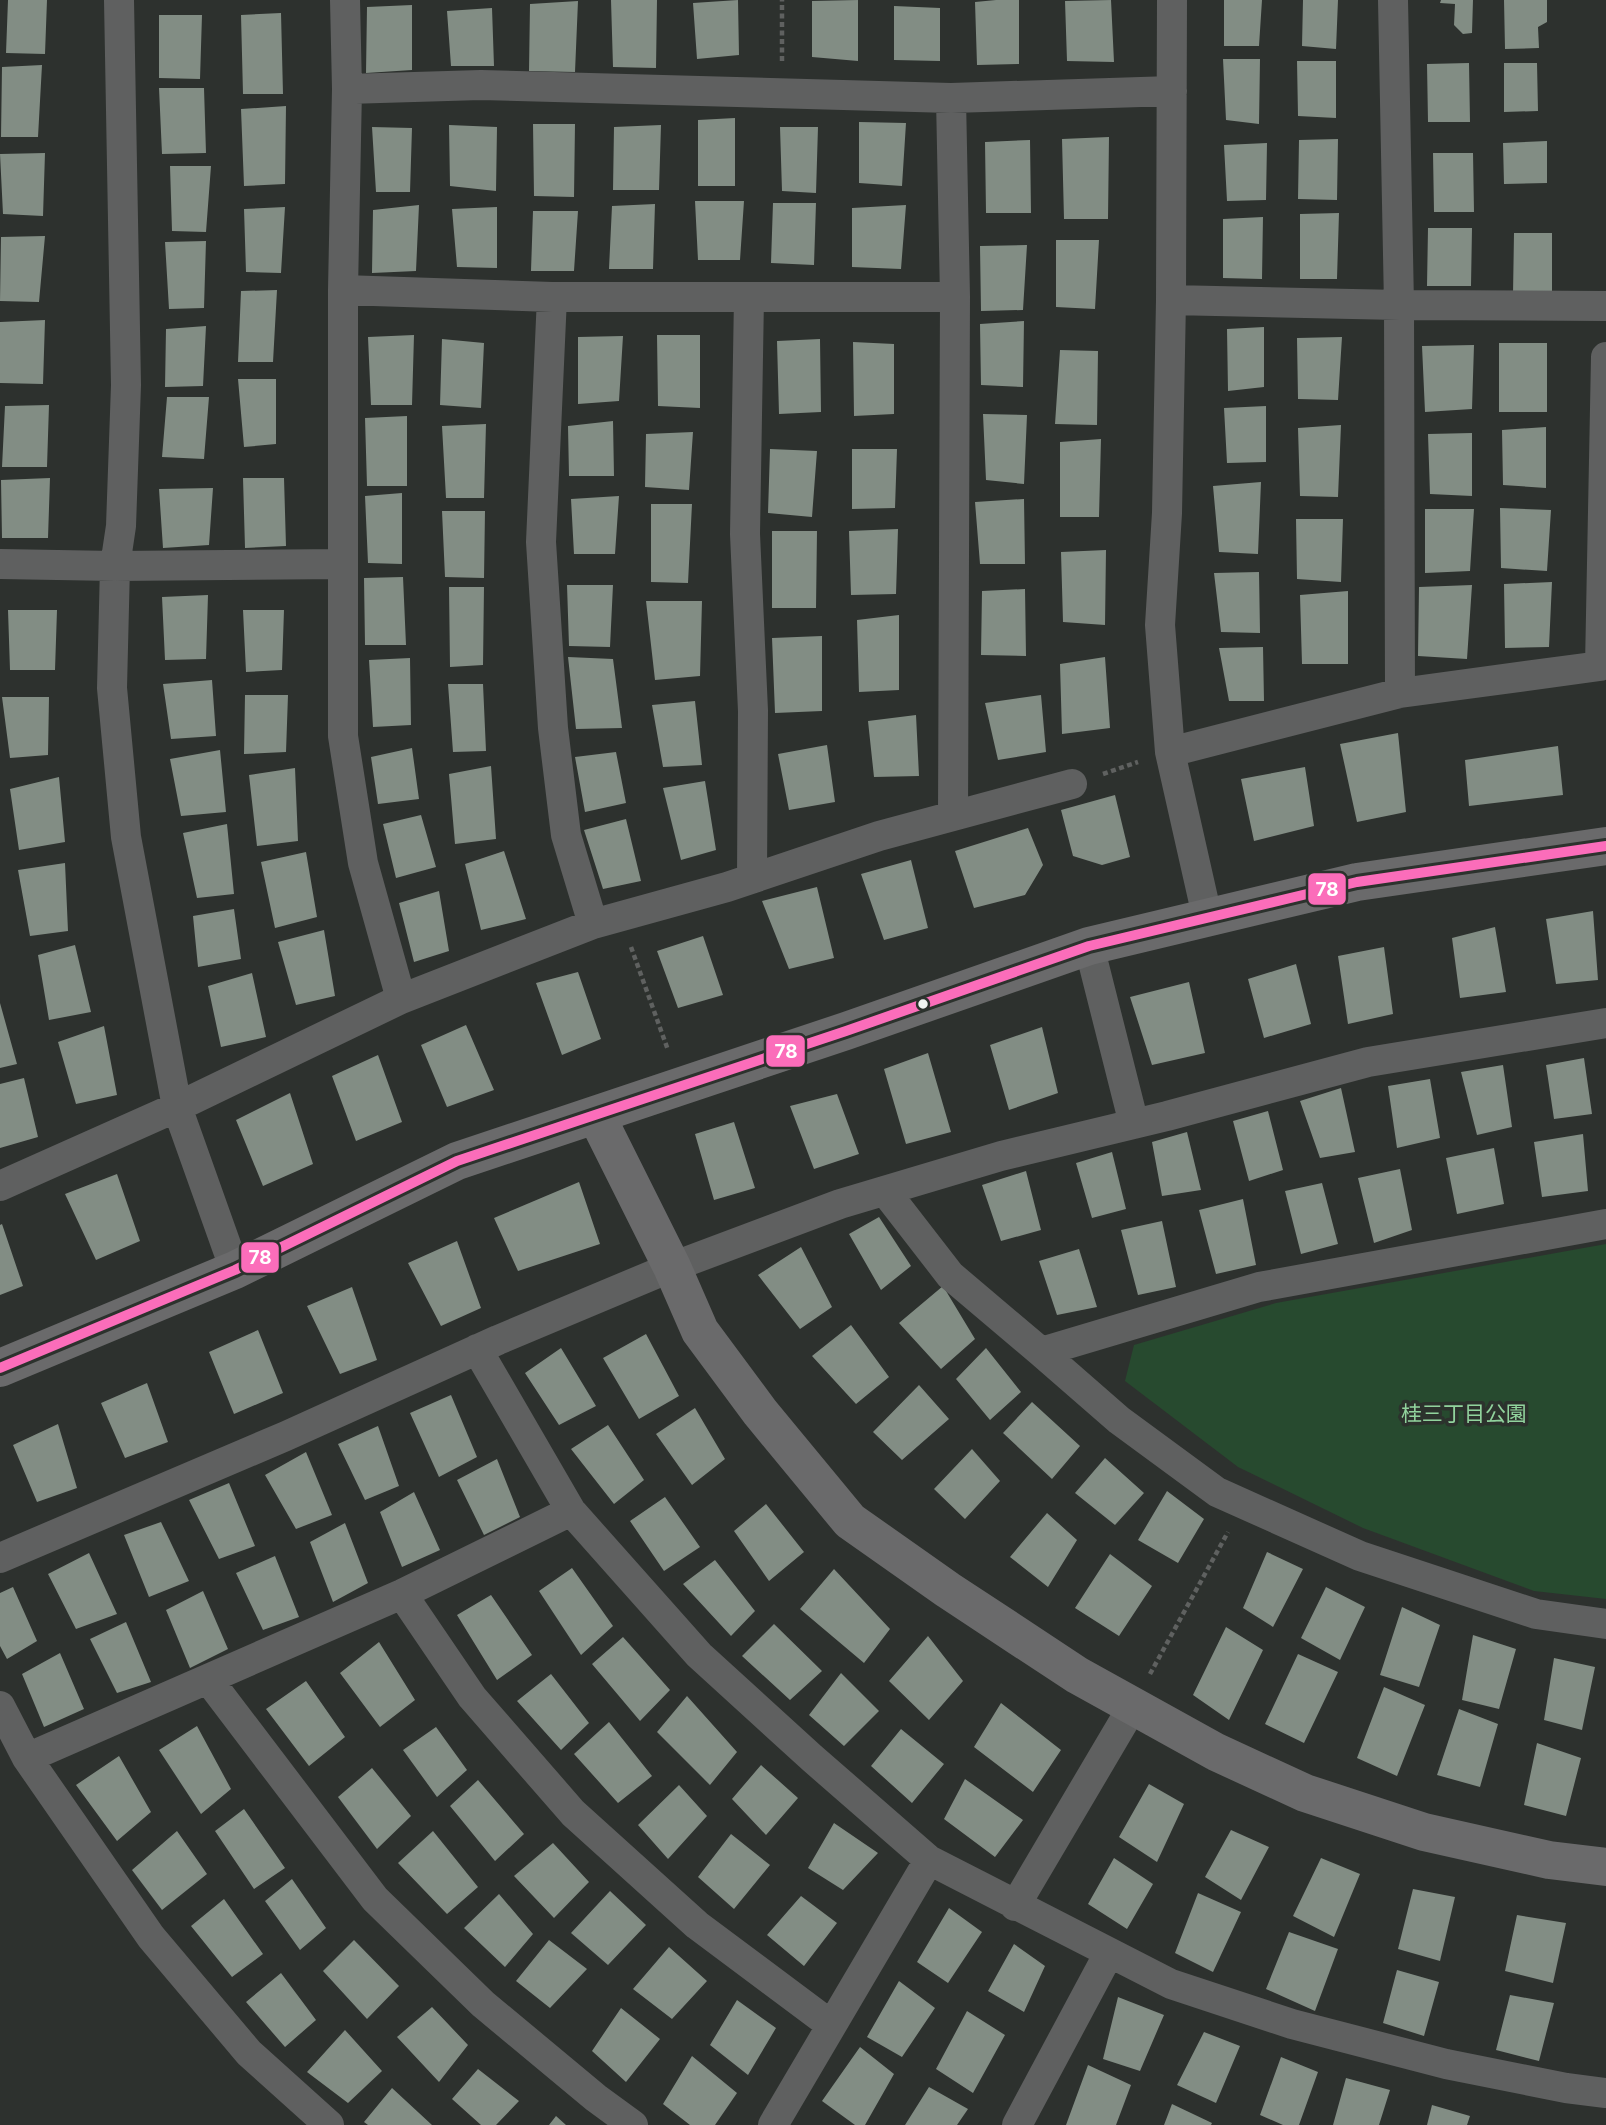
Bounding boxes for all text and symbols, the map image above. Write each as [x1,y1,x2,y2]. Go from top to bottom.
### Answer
line badge: 78 [1307,872,1347,906]
text: 78 [1315,878,1339,901]
unlabelled marker [916,997,930,1011]
line badge: 78 [765,1034,806,1068]
text: 78 [774,1040,798,1063]
line badge: 78 [240,1241,280,1274]
text: 78 [248,1246,272,1269]
park label: 桂三丁目公園 [1401,1401,1527,1426]

